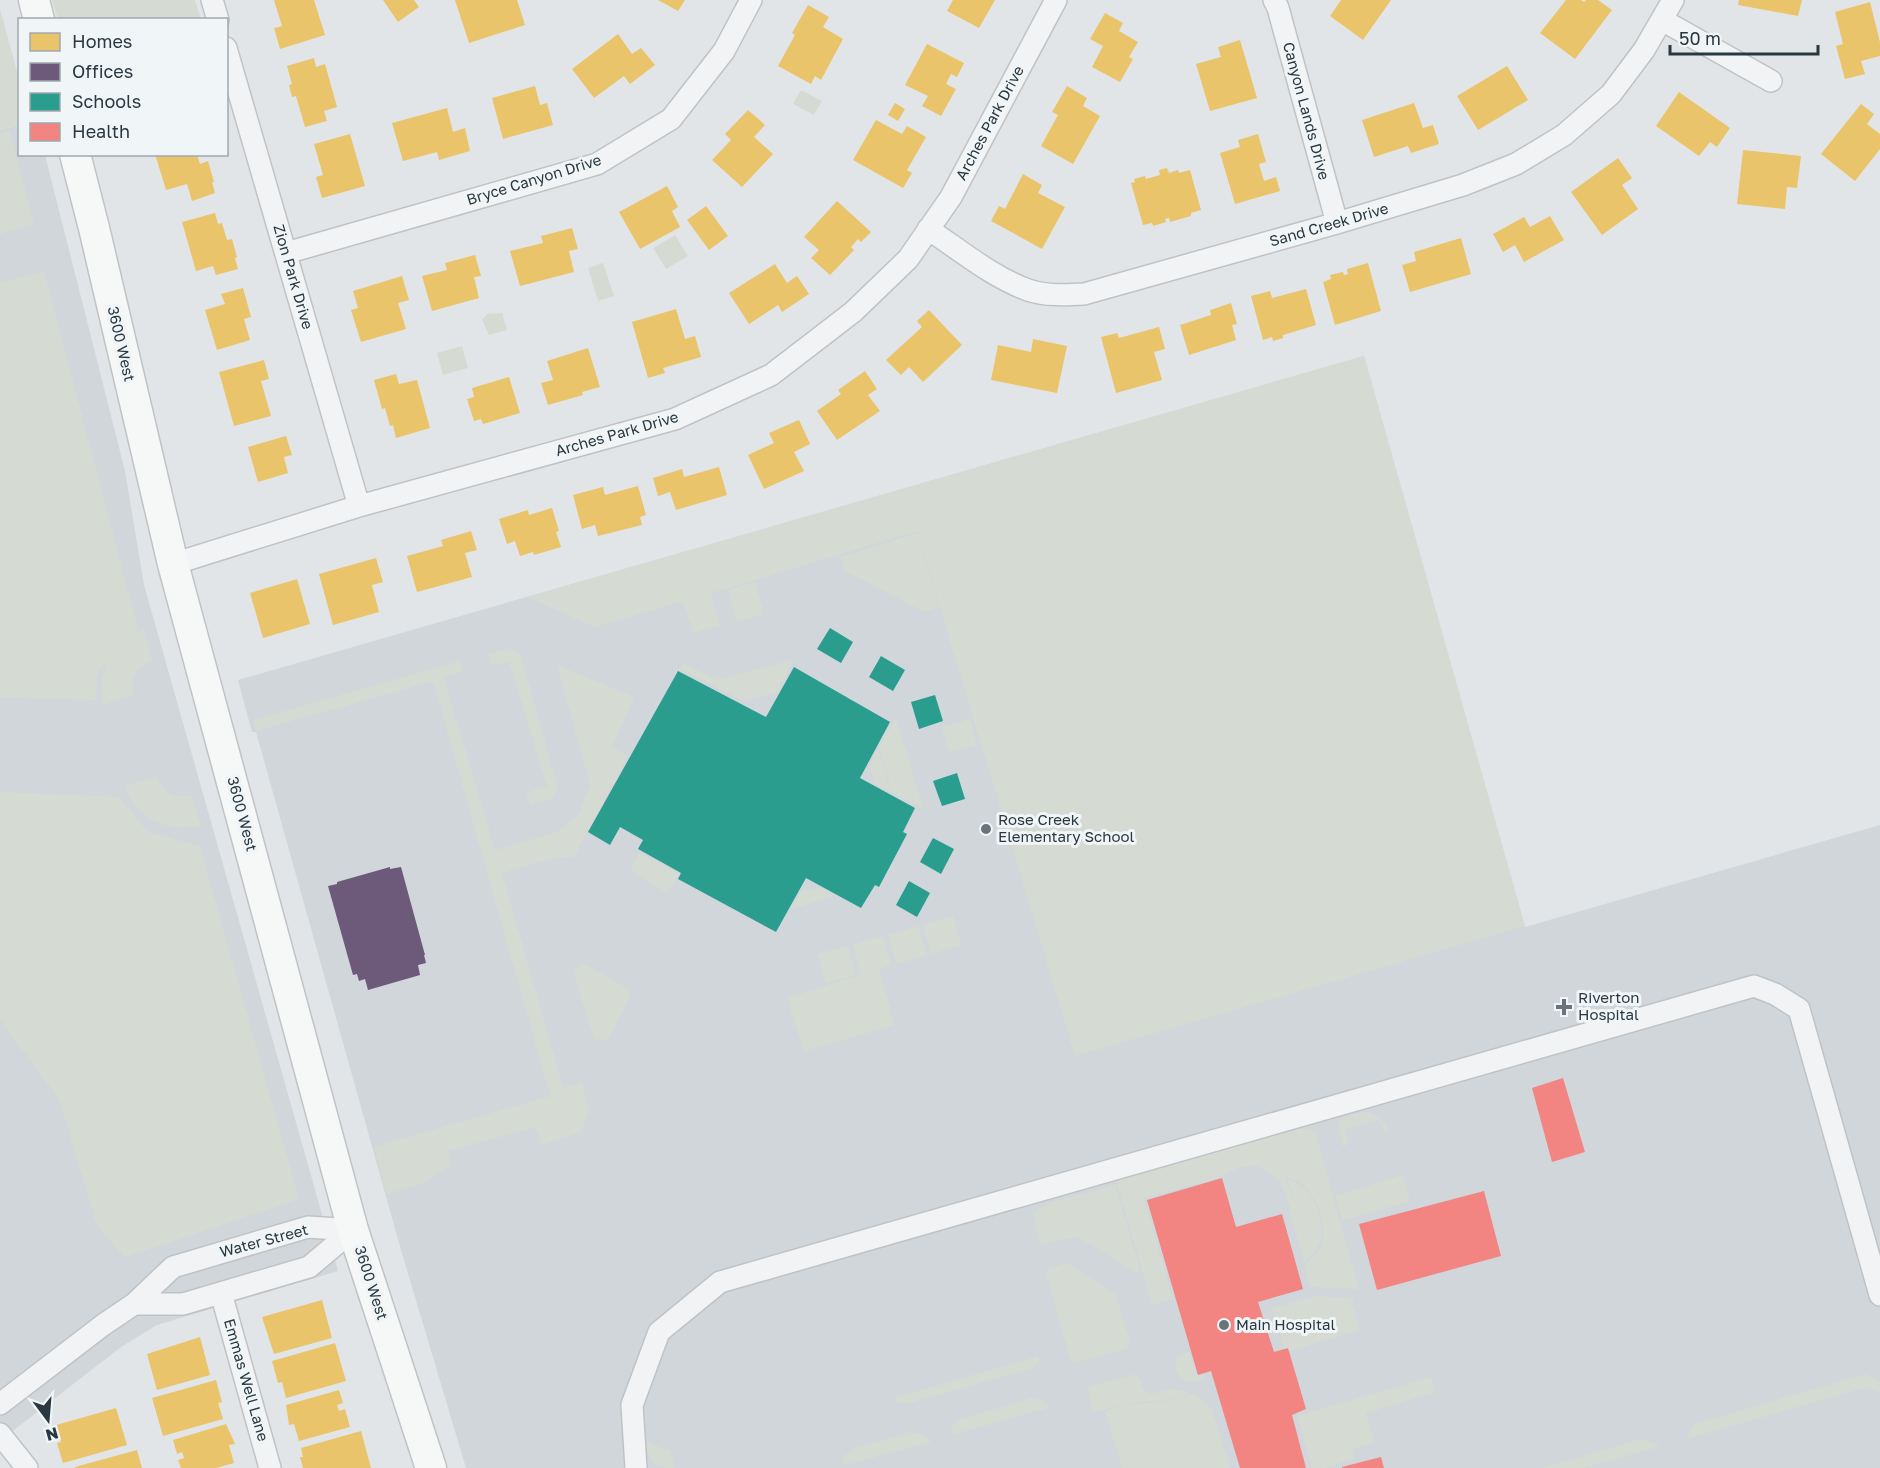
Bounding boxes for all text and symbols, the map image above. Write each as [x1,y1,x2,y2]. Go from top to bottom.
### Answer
legend [18,18,228,156]
scale bar [1670,18,1818,56]
text: 50 m [1679,27,1721,49]
text: Homes [72,30,132,52]
street label: Canyon Lands Drive [1280,40,1334,182]
text: Offices [72,60,133,82]
street label: Arches Park Drive [951,62,1027,183]
text: Schools [72,90,141,112]
text: Health [72,120,130,142]
street label: Bryce Canyon Drive [464,150,604,208]
street label: Sand Creek Drive [1267,198,1391,250]
street label: Zion Park Drive [270,222,318,332]
street label: 3600 West [105,304,139,383]
street label: Arches Park Drive [553,407,681,459]
street label: 3600 West [224,774,262,853]
place label: Rose Creek Elementary School [998,810,1134,845]
marker: Rose Creek Elementary School [979,822,993,836]
place label: Riverton Hospital [1578,988,1639,1023]
marker: Riverton Hospital [1555,998,1573,1016]
street label: Water Street [218,1220,310,1260]
street label: 3600 West [352,1243,392,1322]
place label: Main Hospital [1236,1315,1335,1333]
street label: Emmas Well Lane [221,1316,273,1443]
marker: Main Hospital [1217,1318,1231,1332]
north arrow [18,1390,78,1450]
text: N [44,1423,61,1446]

